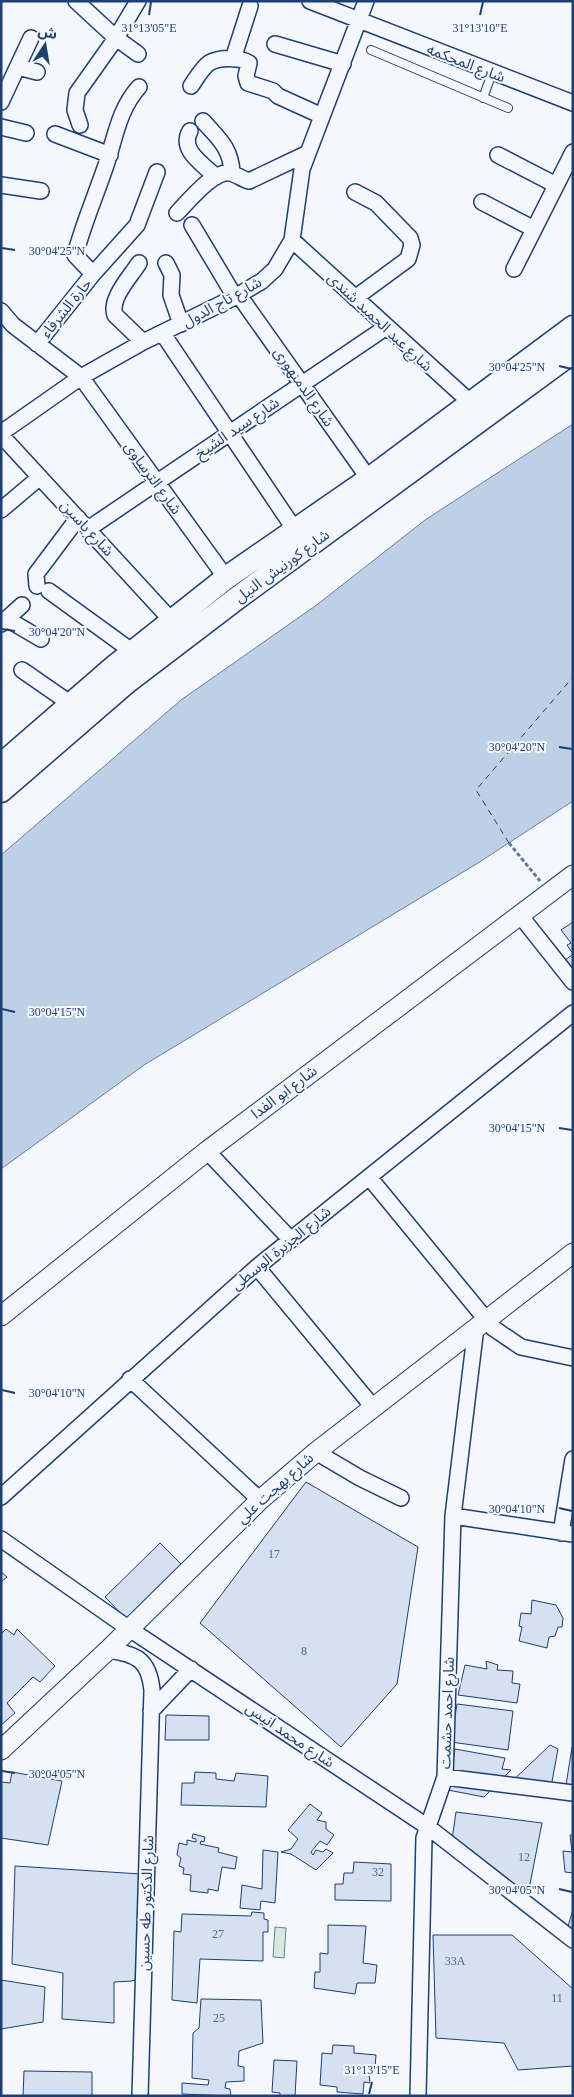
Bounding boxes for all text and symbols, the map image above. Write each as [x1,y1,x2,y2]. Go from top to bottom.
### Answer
north arrow [20,20,70,70]
text: 31°13'05"E [121,21,177,35]
text: 31°13'10"E [452,21,508,35]
text: ش [37,23,59,42]
street label: شارع المحكمه [423,41,507,89]
text: 30°04'25"N [29,244,86,258]
street label: شارع عبد الحميد شندى [322,270,436,378]
street label: شارع تاج الدول [180,274,266,334]
street label: حارة الشرفاء [37,275,95,341]
street label: شارع الدمنهورى [267,344,337,432]
text: 30°04'25"N [489,360,546,374]
street label: شارع سيد الشيخ [192,394,284,465]
street label: شارع الترساوى [118,439,185,520]
street label: شارع ياسين [54,497,117,562]
street label: شارع كورنيش النيل [232,526,335,609]
text: 30°04'20"N [29,625,86,639]
text: 30°04'20"N [489,740,546,754]
text: 30°04'15"N [29,1005,86,1019]
street label: شارع ابو الفدا [248,1062,323,1125]
text: 30°04'15"N [489,1121,546,1135]
street label: شارع الجزيرة الوسطى [228,1203,337,1296]
text: 30°04'10"N [29,1386,86,1400]
street label: شارع بهجت علي [233,1449,319,1530]
text: 30°04'10"N [489,1502,546,1516]
house number: 17 [268,1547,280,1561]
house number: 8 [301,1644,307,1658]
street label: شارع احمد حشمت [437,1656,461,1770]
street label: شارع محمد انيس [241,1700,337,1774]
text: 30°04'05"N [29,1767,86,1781]
street label: شارع الدكتور طه حسين [136,1835,160,1971]
house number: 12 [518,1850,530,1864]
house number: 32 [372,1865,384,1879]
text: 30°04'05"N [489,1883,546,1897]
house number: 27 [212,1927,224,1941]
house number: 33A [445,1954,466,1968]
house number: 11 [551,1991,563,2005]
house number: 25 [213,2011,225,2025]
text: 31°13'15"E [344,2063,400,2077]

